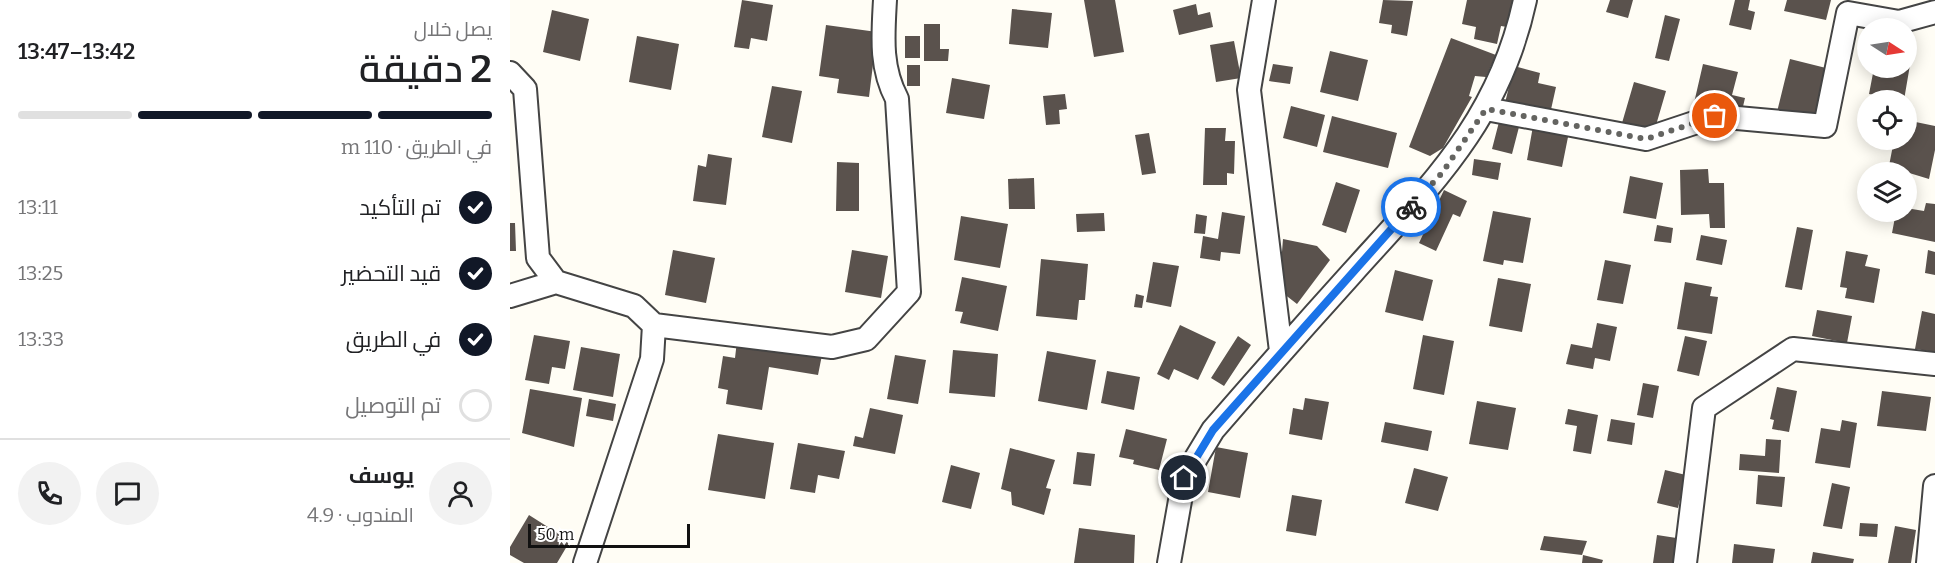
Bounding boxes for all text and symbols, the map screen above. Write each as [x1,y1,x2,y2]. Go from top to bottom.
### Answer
text: يصل خلال [414,17,492,41]
north arrow [1857,18,1917,78]
map controls [1857,18,1917,222]
text: 13:42–13:47 [18,38,135,65]
text: 2 دقيقة [359,46,492,92]
pin [1689,90,1740,141]
button: locate [1857,90,1917,150]
icon: bag [1698,99,1731,132]
text: في الطريق · 110 m [341,135,492,159]
button: layers [1857,162,1917,222]
courier [1381,177,1441,237]
icon: check [459,191,492,224]
icon: bike [1395,191,1428,224]
text: تم التأكيد [359,194,441,221]
text: 13:11 [18,195,58,219]
icon: check [459,257,492,290]
text: قيد التحضير [341,260,441,287]
text: 13:25 [18,261,63,285]
icon: check [459,323,492,356]
text: في الطريق [346,326,441,353]
text: 13:33 [18,327,64,351]
text: تم التوصيل [345,392,441,419]
pin [1158,452,1209,503]
icon: home [1167,461,1200,494]
button: phone [18,462,81,525]
button: chat [96,462,159,525]
text: يوسف [349,462,414,489]
button: person [429,462,492,525]
text: المندوب · 4.9 [307,503,414,527]
scale bar [528,521,690,548]
text: 50 m [537,525,574,544]

